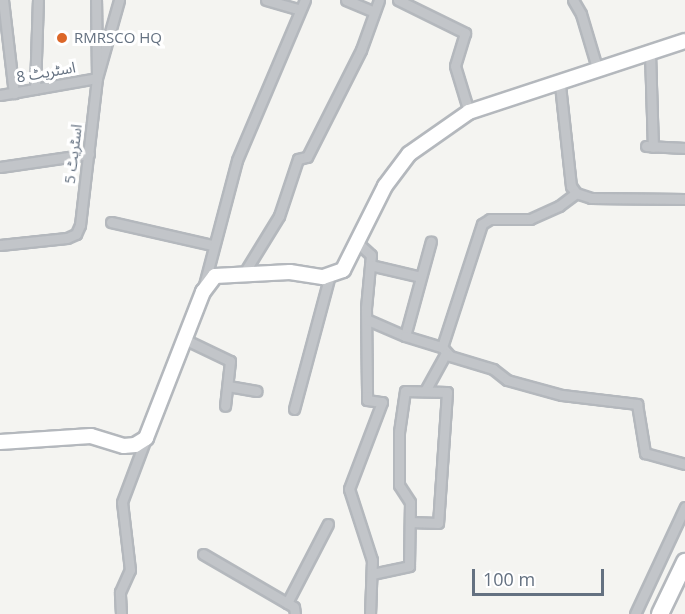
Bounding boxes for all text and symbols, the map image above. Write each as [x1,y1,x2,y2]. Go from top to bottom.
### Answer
place label: RMRSCO HQ [74,29,162,47]
marker: RMRSCO HQ [55,31,69,45]
street label: اسٹریٹ 8 [15,58,77,86]
street label: اسٹریٹ 5 [60,123,86,185]
scale bar [475,557,607,595]
text: 100 m [483,567,535,591]

